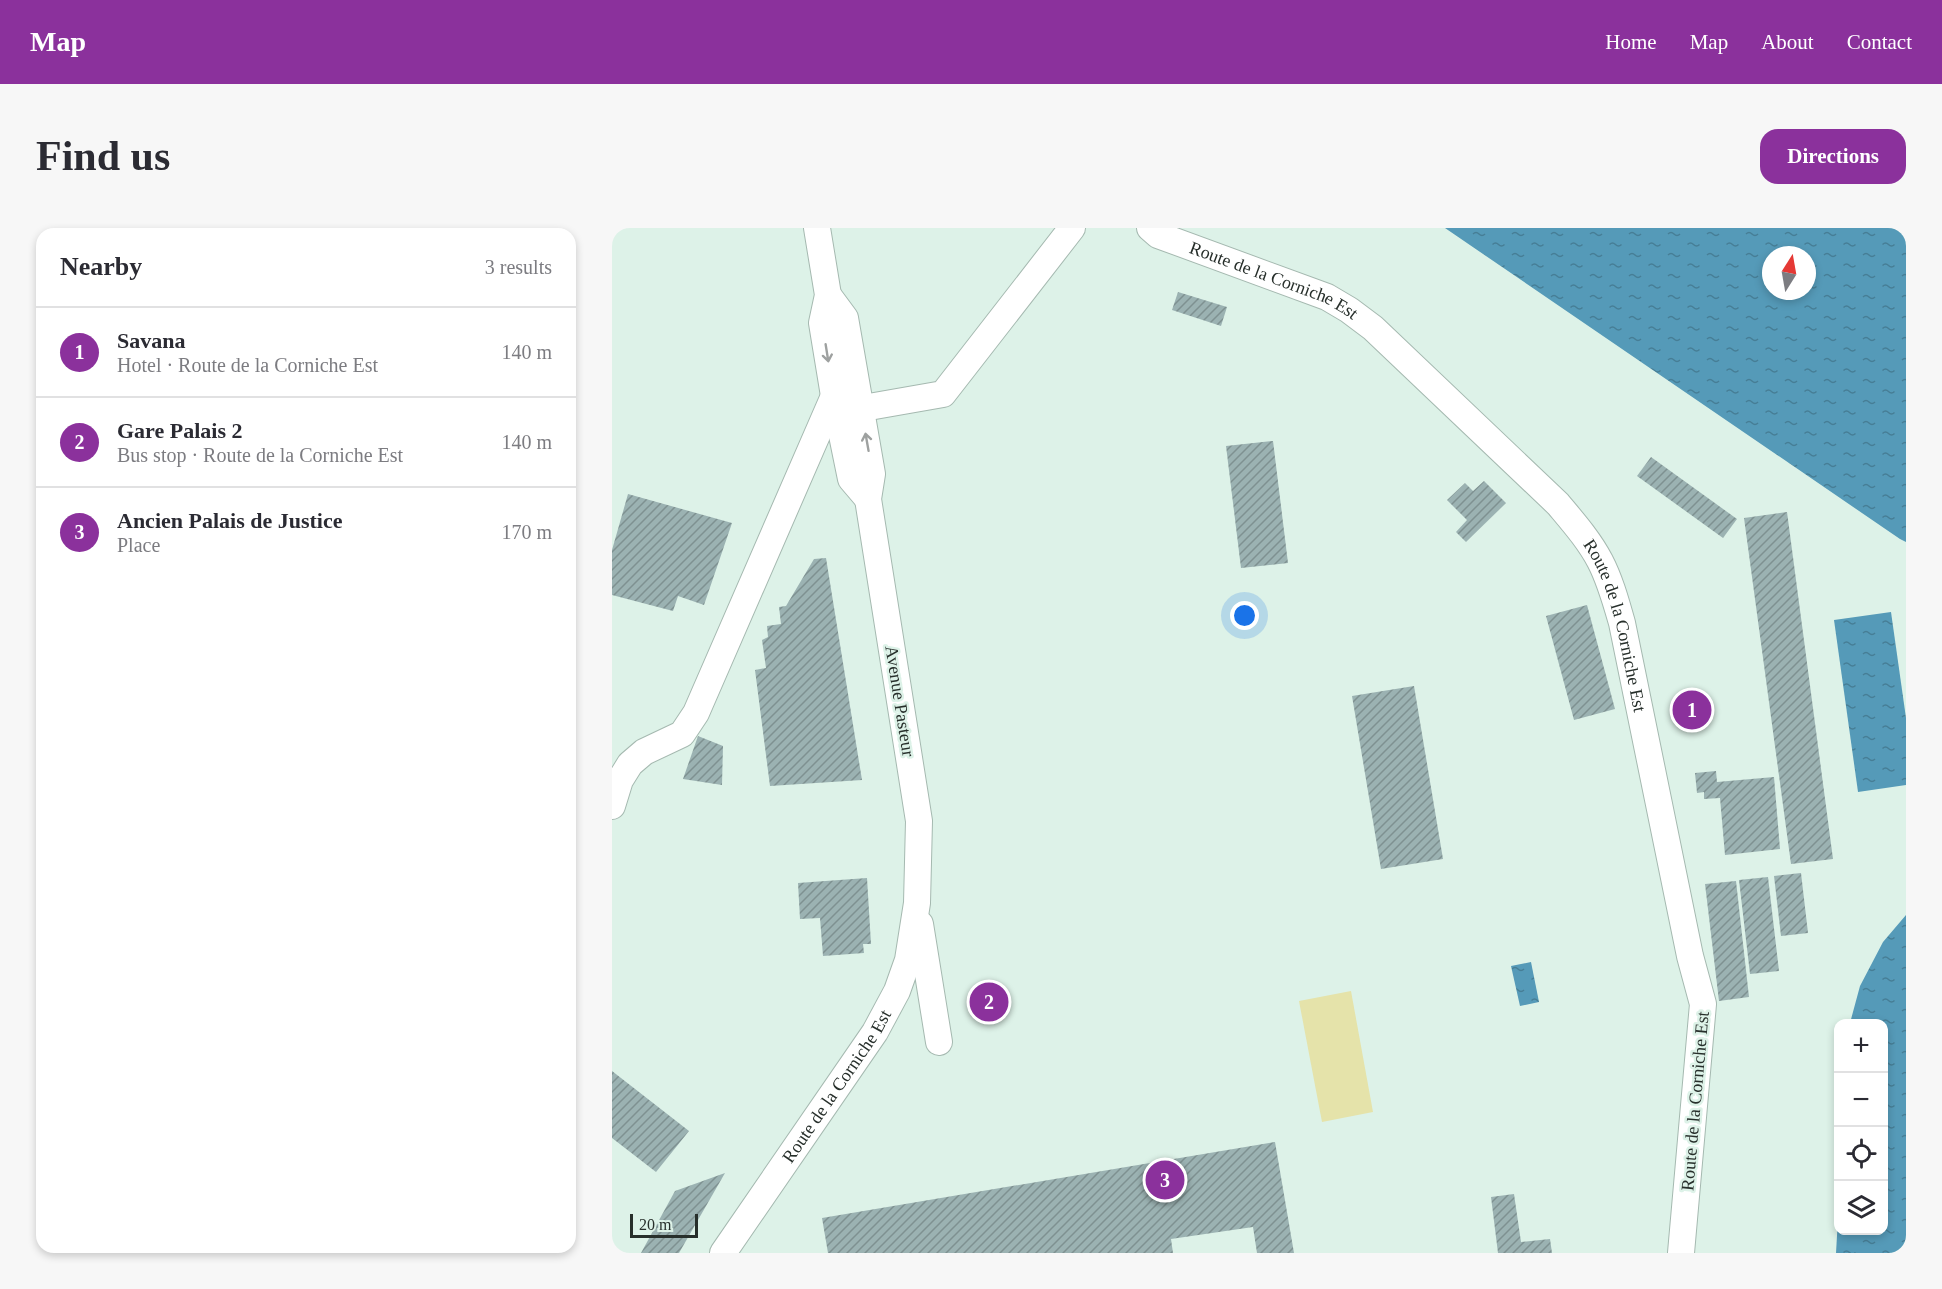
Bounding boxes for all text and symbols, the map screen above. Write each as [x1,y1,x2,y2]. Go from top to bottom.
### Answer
text: Map [30,26,86,57]
text: Home [1605,30,1657,54]
text: Map [1690,30,1728,54]
text: About [1761,30,1814,54]
text: Contact [1847,30,1912,54]
button: Directions [1760,129,1906,184]
text: Find us [36,133,170,179]
street label: Route de la Corniche Est [1187,237,1362,323]
north arrow [1762,246,1816,300]
text: Nearby [60,252,142,281]
text: 3 results [485,256,552,278]
text: Savana [117,328,185,353]
text: 1 [75,341,85,363]
text: 140 m [501,341,552,363]
one-way arrow [821,343,832,362]
text: Hotel · Route de la Corniche Est [117,354,378,376]
text: Gare Palais 2 [117,418,242,443]
text: 2 [75,431,85,453]
text: 140 m [501,431,552,453]
one-way arrow [861,432,872,452]
text: Bus stop · Route de la Corniche Est [117,444,403,466]
text: Ancien Palais de Justice [117,508,343,533]
text: 3 [75,521,85,543]
text: 170 m [501,521,552,543]
text: Place [117,534,160,556]
street label: Route de la Corniche Est [1579,535,1650,714]
your location [1230,601,1259,630]
street label: Avenue Pasteur [881,644,919,758]
pin: 1 [1672,688,1712,732]
pin: 2 [970,980,1009,1024]
street label: Route de la Corniche Est [778,1006,895,1166]
street label: Route de la Corniche Est [1677,1010,1713,1192]
map controls [1834,1019,1888,1235]
button: + [1834,1019,1888,1073]
button: − [1834,1073,1888,1127]
button: locate [1834,1127,1888,1181]
pin: 3 [1146,1158,1184,1202]
button: layers [1834,1181,1888,1235]
scale bar [630,1211,698,1238]
text: 20 m [639,1216,671,1233]

